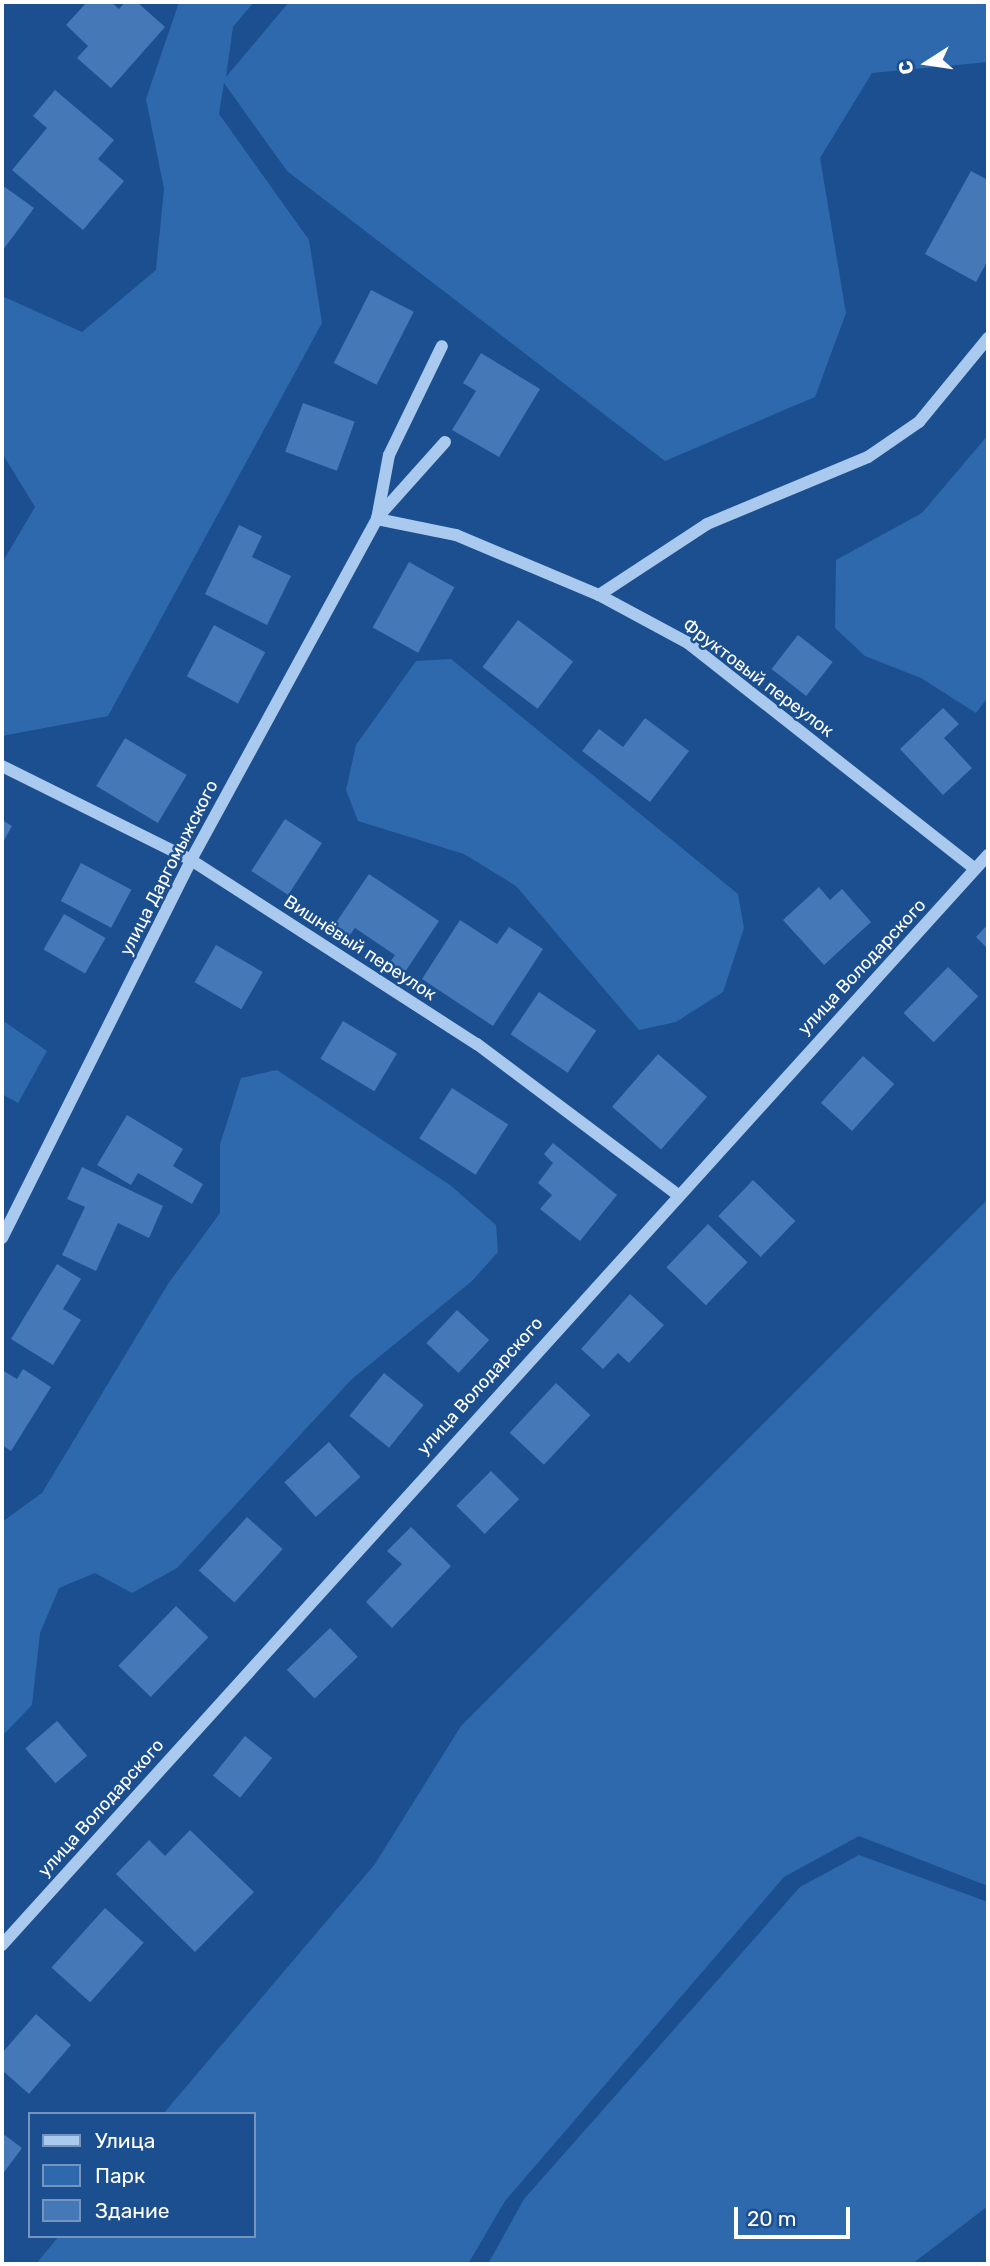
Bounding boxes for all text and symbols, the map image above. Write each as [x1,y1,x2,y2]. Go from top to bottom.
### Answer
north arrow [892,28,962,98]
text: С [893,59,919,76]
street label: Фруктовый переулок [678,614,838,742]
street label: улица Даргомыжского [115,777,223,959]
street label: Вишнёвый переулок [280,891,440,1005]
street label: улица Володарского [793,895,931,1039]
street label: улица Володарского [412,1313,548,1459]
street label: улица Володарского [33,1735,169,1881]
legend [28,2112,256,2238]
text: Улица [95,2128,155,2153]
text: Парк [95,2163,145,2188]
scale bar [738,2192,853,2236]
text: Здание [95,2198,170,2223]
text: 20 m [747,2206,796,2231]

